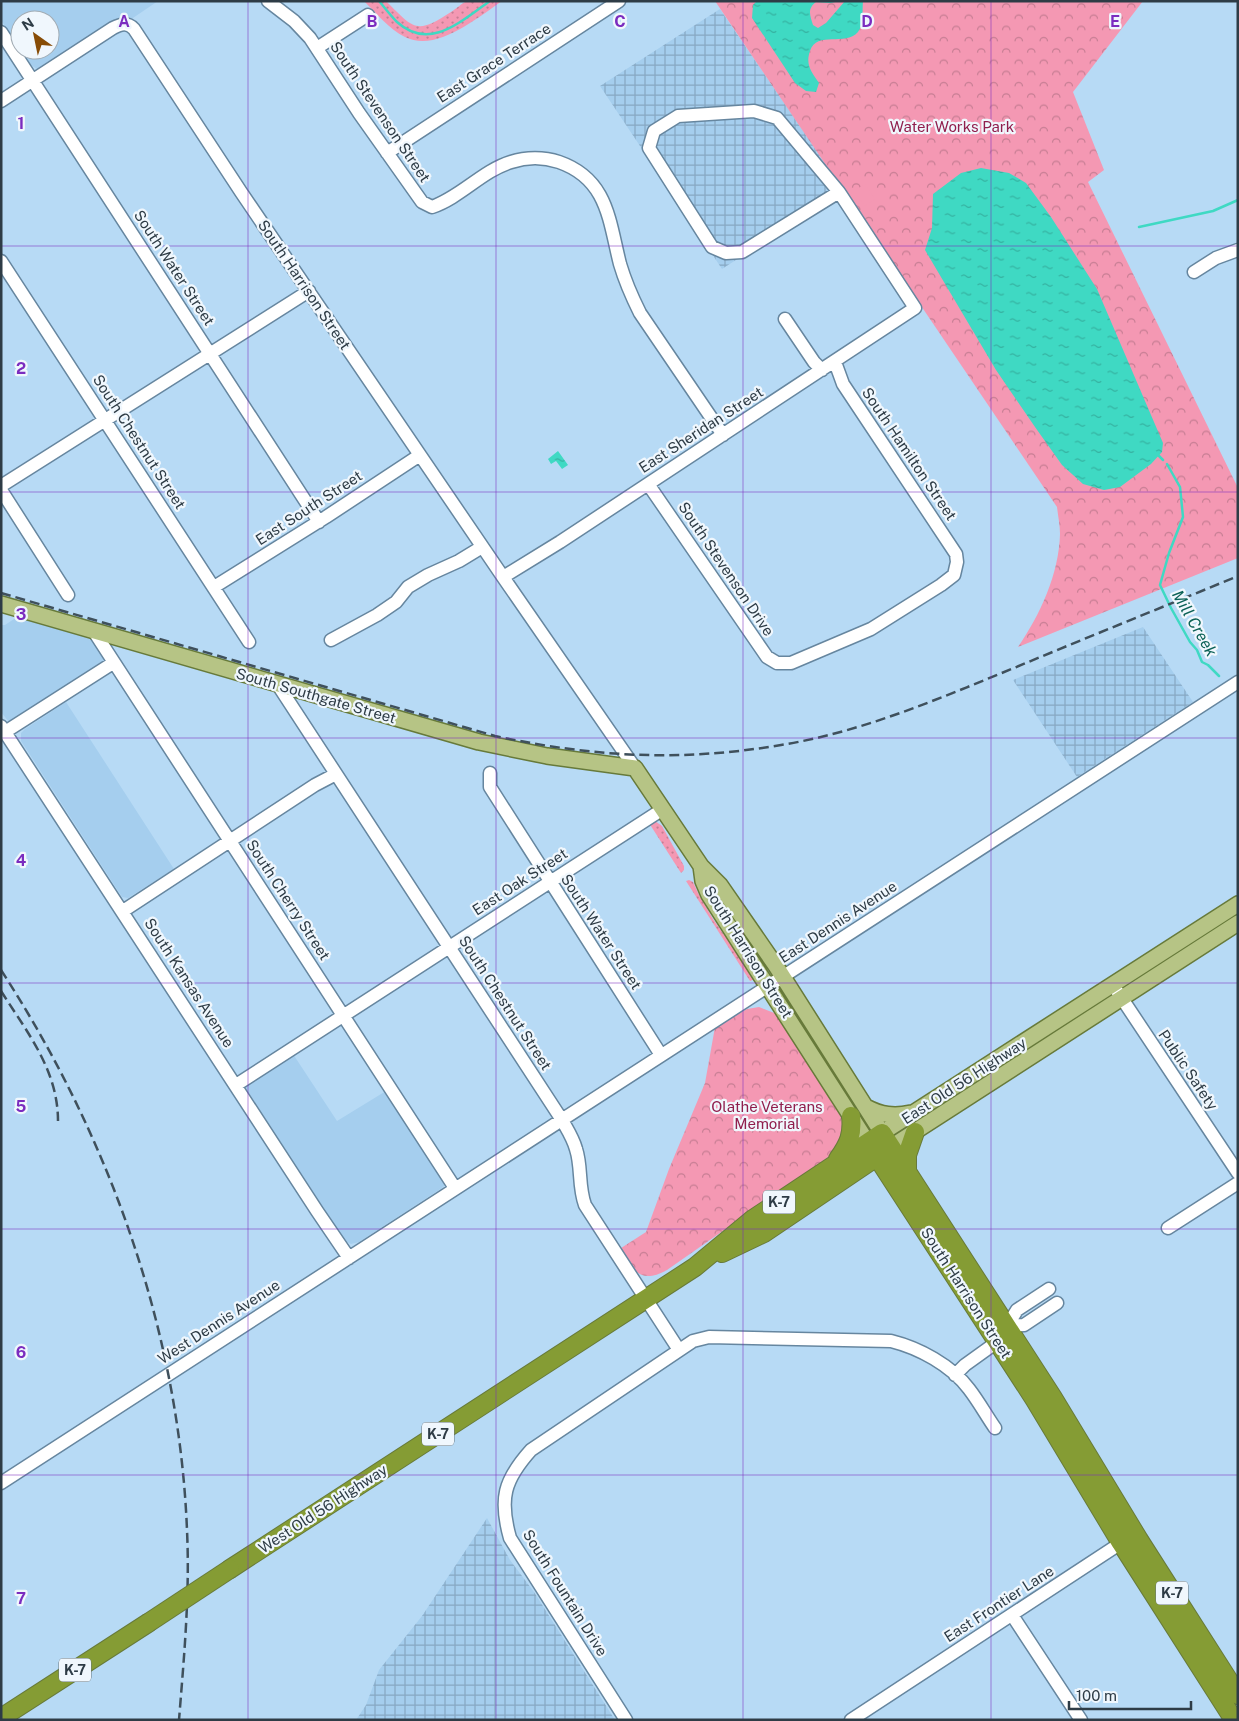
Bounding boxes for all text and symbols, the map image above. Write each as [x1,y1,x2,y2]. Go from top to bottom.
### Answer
north arrow [10,10,60,60]
text: A [118,12,130,31]
text: B [367,12,378,31]
text: C [614,12,626,31]
text: D [861,12,873,31]
text: E [1110,12,1120,31]
text: N [19,14,37,34]
street label: East Grace Terrace [434,19,554,106]
street label: South Stevenson Street [327,38,434,185]
text: 1 [18,114,24,133]
park label: Water Works Park [890,118,1014,135]
street label: South Water Street [131,207,218,329]
street label: South Harrison Street [255,217,354,353]
text: 2 [16,359,26,378]
street label: South Chestnut Street [90,371,189,512]
street label: East Sheridan Street [636,383,766,476]
street label: South Hamilton Street [859,384,960,523]
street label: East South Street [252,467,365,548]
street label: South Stevenson Drive [675,499,778,639]
water label: Mill Creek [1168,587,1221,660]
text: 3 [16,605,26,624]
street label: South Southgate Street [234,665,398,727]
street label: South Cherry Street [243,836,334,963]
street label: East Oak Street [469,845,570,918]
text: 4 [16,851,27,870]
street label: South Water Street [558,871,645,993]
street label: East Dennis Avenue [776,877,900,966]
street label: South Harrison Street [701,882,796,1021]
street label: South Kansas Avenue [141,915,238,1051]
street label: South Chestnut Street [456,932,555,1073]
street label: Public Safety [1155,1026,1221,1113]
street label: East Old 56 Highway [898,1034,1029,1127]
text: 5 [16,1097,27,1116]
park label: Olathe Veterans Memorial [711,1098,823,1132]
road number: K-7 [763,1190,795,1214]
street label: South Harrison Street [918,1224,1015,1362]
street label: West Dennis Avenue [155,1276,283,1367]
text: 6 [16,1343,26,1362]
road number: K-7 [422,1422,454,1446]
street label: West Old 56 Highway [255,1461,390,1556]
street label: South Fountain Drive [520,1526,611,1659]
street label: East Frontier Lane [941,1562,1057,1645]
road number: K-7 [1156,1582,1188,1605]
text: 7 [16,1589,26,1608]
road number: K-7 [59,1658,91,1682]
scale bar [1069,1678,1192,1710]
text: 100 m [1076,1687,1117,1704]

